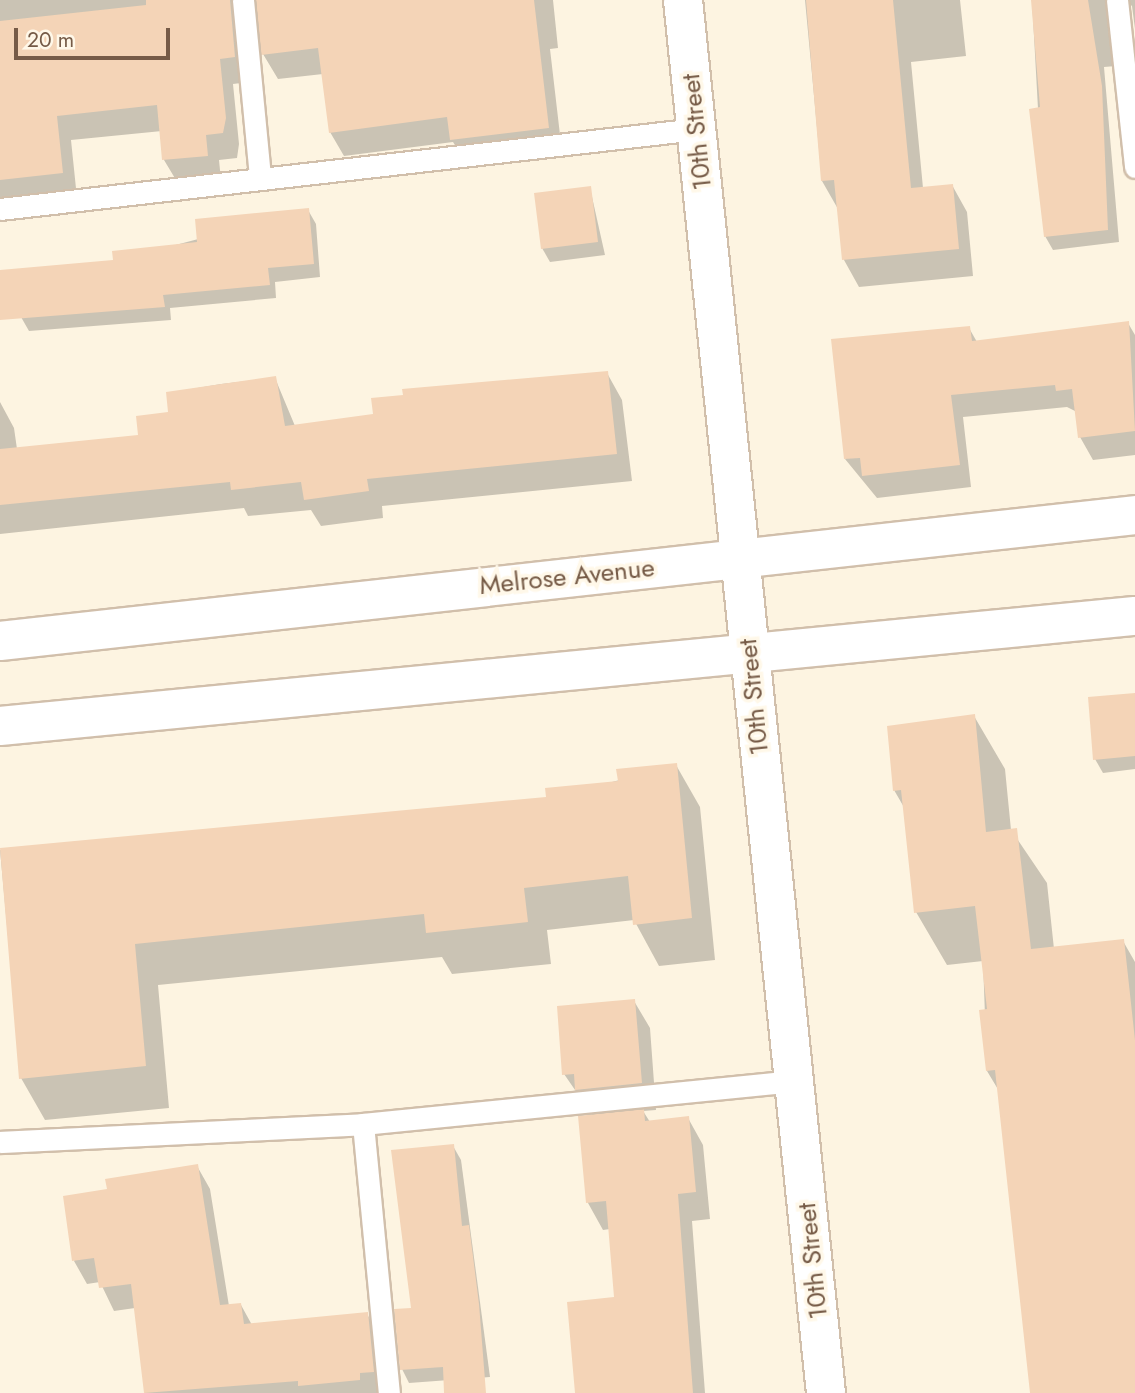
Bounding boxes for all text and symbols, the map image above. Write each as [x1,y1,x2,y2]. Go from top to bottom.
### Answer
scale bar [18,14,173,58]
text: 20 m [27,25,74,55]
street label: 10th Street [675,72,719,192]
street label: Melrose Avenue [478,552,656,602]
street label: 10th Street [732,637,776,757]
street label: 10th Street [791,1201,835,1321]

